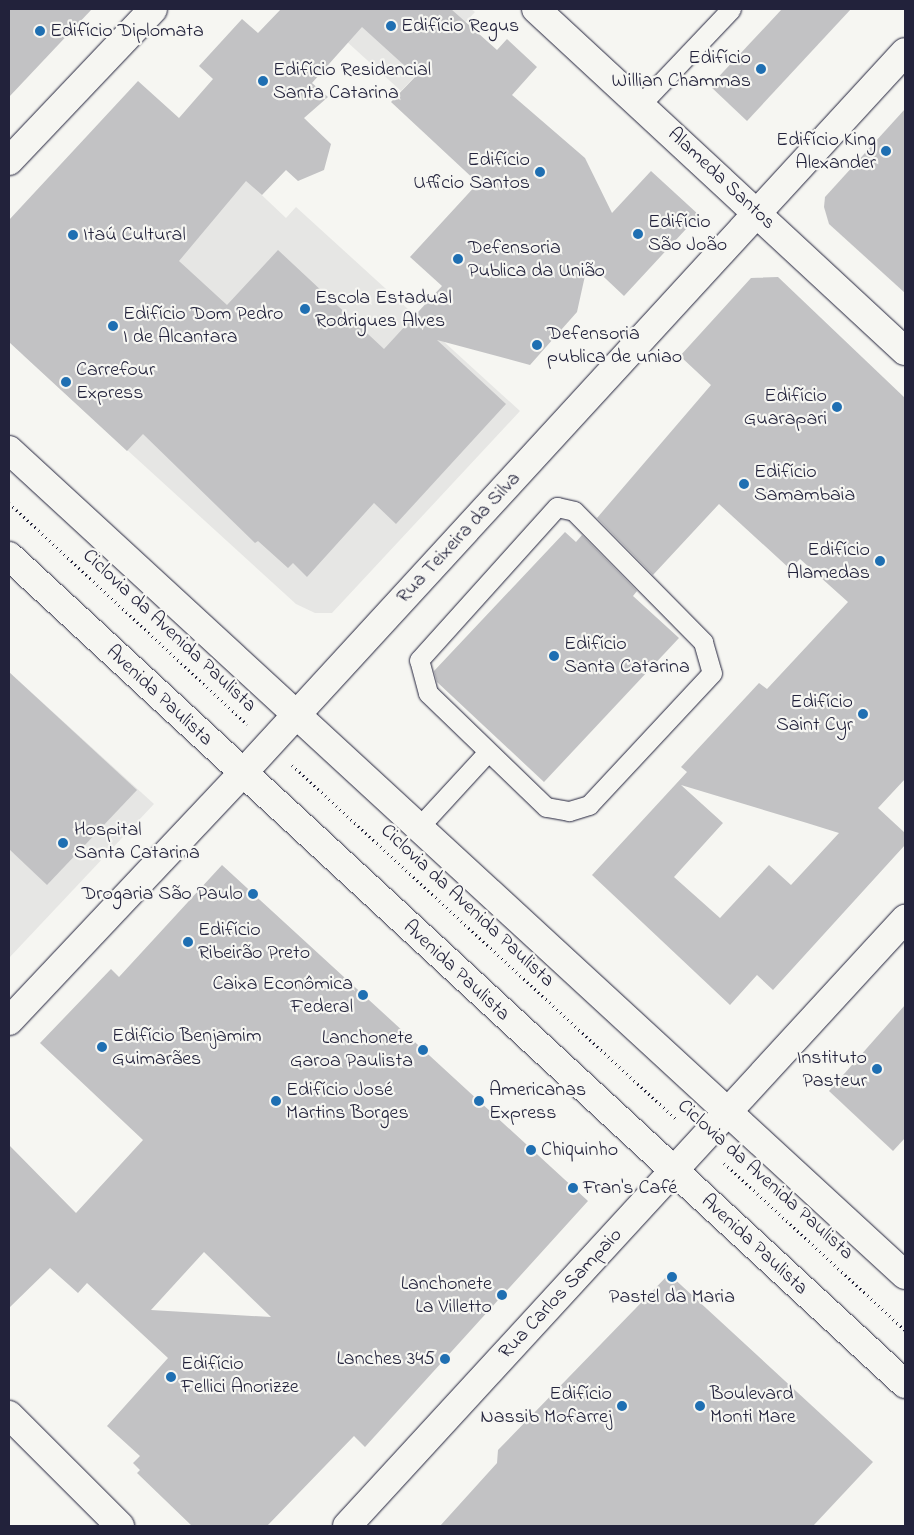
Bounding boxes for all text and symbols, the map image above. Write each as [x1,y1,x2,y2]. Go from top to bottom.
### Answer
place label: Edifício Regus [401,14,519,38]
place label: Edifício Diplomata [50,19,204,43]
marker: Edifício Regus [385,20,397,32]
marker: Edifício Diplomata [34,25,46,37]
place label: Edifício Willian Chammas [612,46,751,93]
place label: Edifício Residencial Santa Catarina [273,58,431,105]
marker: Edifício Willian Chammas [755,63,767,75]
marker: Edifício Residencial Santa Catarina [257,75,269,87]
street label: Alameda Santos [662,123,780,235]
place label: Edifício King Alexander [776,128,876,175]
marker: Edifício King Alexander [880,145,892,157]
place label: Edifício Ufficio Santos [413,148,530,195]
marker: Edifício Ufficio Santos [534,166,546,178]
place label: Edifício São João [648,210,727,257]
place label: Itaú Cultural [83,223,186,247]
marker: Edifício São João [632,228,644,240]
marker: Itaú Cultural [67,229,79,241]
place label: Defensoria Publica da União [468,236,605,283]
marker: Defensoria Publica da União [452,253,464,265]
place label: Escola Estadual Rodrigues Alves [315,286,452,333]
place label: Edifício Dom Pedro I de Alcantara [123,302,283,349]
marker: Escola Estadual Rodrigues Alves [299,303,311,315]
marker: Edifício Dom Pedro I de Alcantara [107,320,119,332]
place label: Defensoria publica de uniao [547,322,682,369]
marker: Defensoria publica de uniao [531,339,543,351]
place label: Carrefour Express [76,359,155,406]
marker: Carrefour Express [60,376,72,388]
place label: Edifício Guarapari [744,384,827,431]
marker: Edifício Guarapari [831,401,843,413]
place label: Edifício Samambaia [754,460,855,507]
street label: Rua Teixeira da Silva [392,467,526,609]
marker: Edifício Samambaia [738,478,750,490]
place label: Edifício Alamedas [787,538,870,585]
street label: Ciclovia da Avenida Paulista [77,544,261,718]
marker: Edifício Alamedas [874,555,886,567]
place label: Edifício Santa Catarina [564,632,690,679]
street label: Avenida Paulista [101,640,217,752]
marker: Edifício Santa Catarina [548,650,560,662]
place label: Edifício Saint Cyr [776,690,853,737]
marker: Edifício Saint Cyr [857,708,869,720]
place label: Hospital Santa Catarina [74,819,200,866]
street label: Ciclovia da Avenida Paulista [375,819,559,993]
marker: Hospital Santa Catarina [56,836,70,850]
place label: Drogaria São Paulo [82,882,243,906]
marker: Drogaria São Paulo [247,888,259,900]
street label: Avenida Paulista [398,915,514,1027]
place label: Edifício Ribeirão Preto [198,918,310,965]
marker: Edifício Ribeirão Preto [182,936,194,948]
place label: Caixa Econômica Federal [212,972,353,1019]
marker: Caixa Econômica Federal [357,989,369,1001]
place label: Edifício Benjamim Guimarães [112,1024,261,1071]
place label: Lanchonete Garoa Paulista [290,1026,413,1073]
marker: Edifício Benjamim Guimarães [96,1041,108,1053]
marker: Lanchonete Garoa Paulista [417,1044,429,1056]
place label: Instituto Pasteur [797,1046,867,1093]
marker: Instituto Pasteur [871,1063,883,1075]
place label: Edifício José Martins Borges [286,1078,409,1125]
place label: Americanas Express [489,1078,586,1125]
marker: Edifício José Martins Borges [270,1095,282,1107]
marker: Americanas Express [473,1095,485,1107]
street label: Ciclovia da Avenida Paulista [672,1095,858,1265]
place label: Chiquinho [541,1138,618,1162]
marker: Chiquinho [525,1144,537,1156]
place label: Fran's Café [583,1176,677,1200]
marker: Fran's Café [567,1182,579,1194]
street label: Avenida Paulista [696,1189,812,1301]
street label: Rua Carlos Sampaio [494,1224,628,1364]
marker: Pastel da Maria [666,1271,678,1283]
place label: Lanchonete La Villetto [401,1272,492,1319]
place label: Pastel da Maria [609,1285,735,1309]
marker: Lanchonete La Villetto [496,1289,508,1301]
place label: Lanches 345 [336,1347,435,1371]
place label: Edifício Fellici Anorizze [181,1353,299,1400]
marker: Lanches 345 [439,1353,451,1365]
marker: Edifício Fellici Anorizze [165,1371,177,1383]
place label: Edifício Nassib Mofarrej [480,1382,612,1429]
place label: Boulevard Monti Mare [710,1382,796,1429]
marker: Edifício Nassib Mofarrej [616,1400,628,1412]
marker: Boulevard Monti Mare [694,1400,706,1412]

